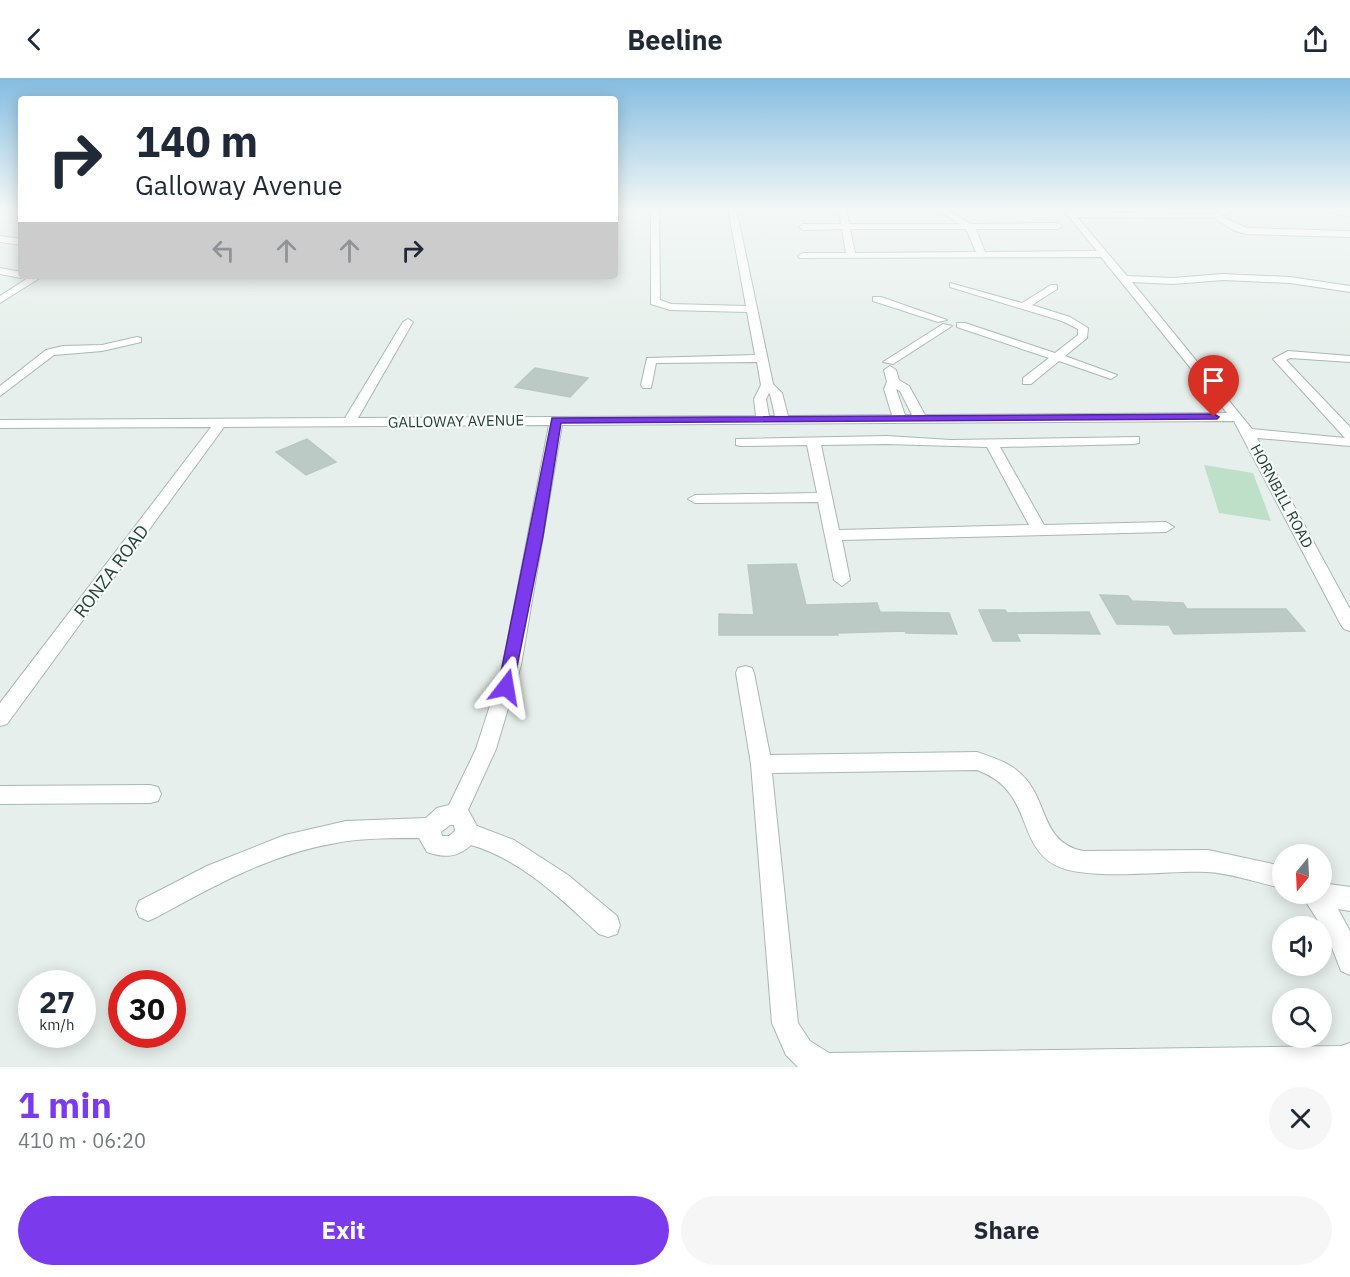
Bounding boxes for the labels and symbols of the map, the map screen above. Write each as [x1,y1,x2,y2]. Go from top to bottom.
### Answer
pin [1188,355,1239,417]
street label: GALLOWAY AVENUE [388,410,524,432]
street label: HORNBILL ROAD [1247,441,1317,551]
street label: RONZA ROAD [69,520,153,622]
position arrow [474,655,538,719]
north arrow [1272,844,1332,904]
speed limit sign: 30 [108,970,186,1048]

